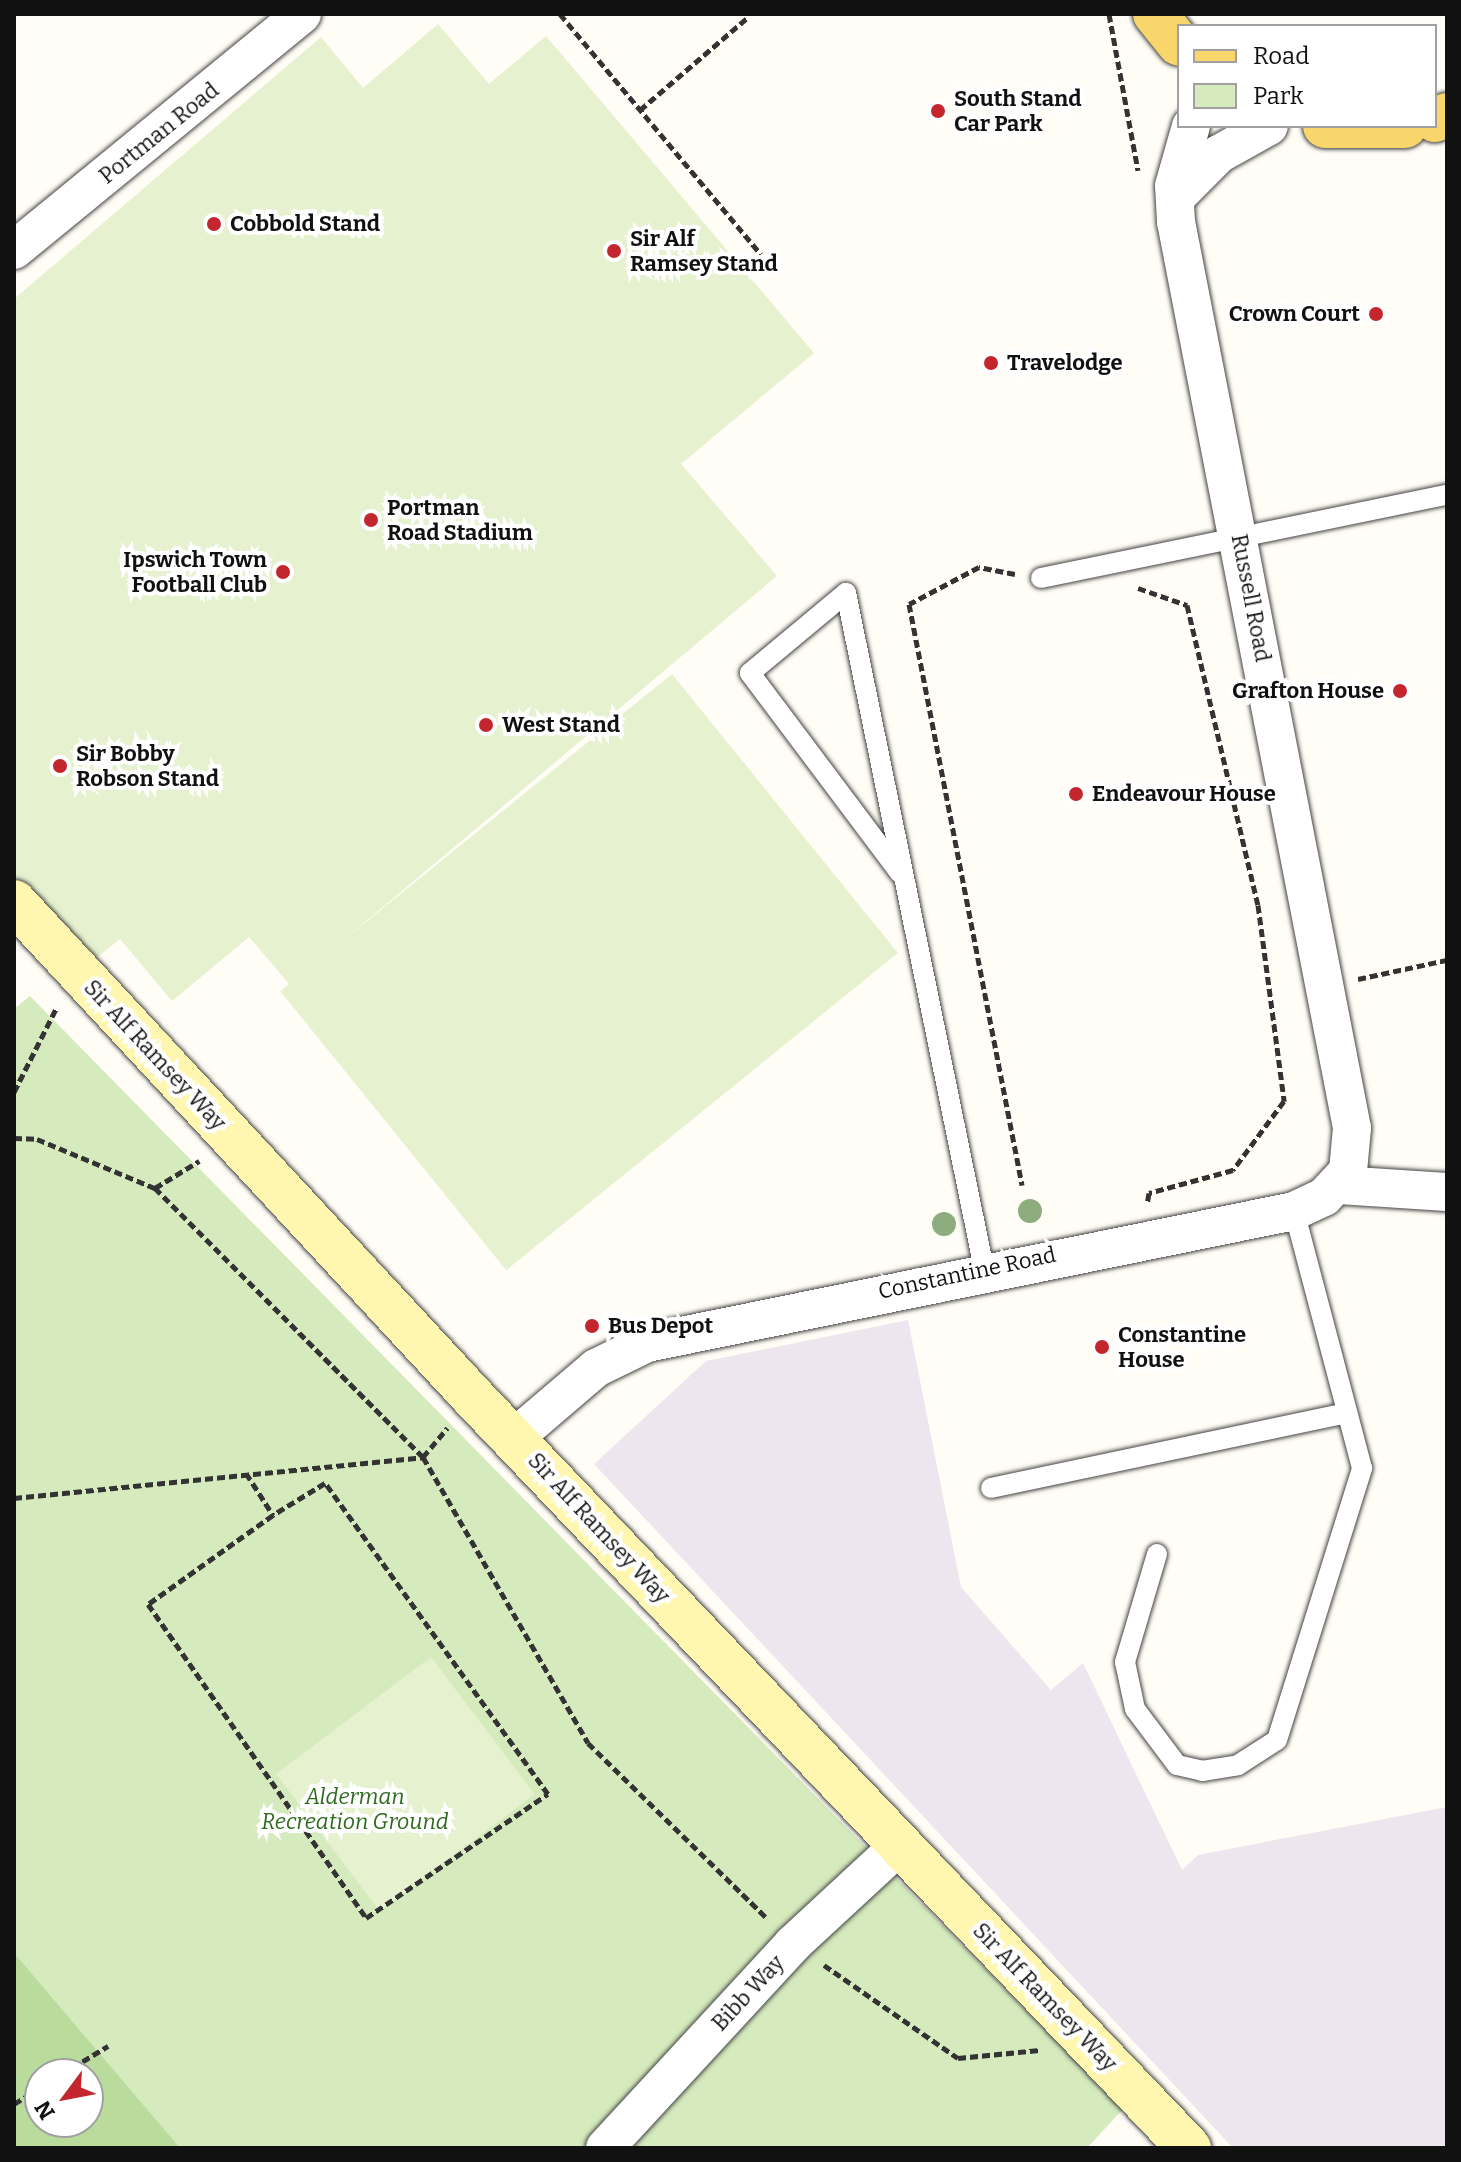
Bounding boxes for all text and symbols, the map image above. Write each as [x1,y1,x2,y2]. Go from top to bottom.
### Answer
legend [1177,24,1437,128]
text: Road [1253,42,1309,70]
street label: Portman Road [94,77,224,189]
text: Park [1253,82,1304,110]
place label: South Stand Car Park [954,85,1081,136]
marker: South Stand Car Park [929,102,947,120]
place label: Cobbold Stand [230,211,380,237]
marker: Cobbold Stand [205,215,223,233]
place label: Sir Alf Ramsey Stand [630,225,778,276]
marker: Sir Alf Ramsey Stand [605,242,623,260]
place label: Crown Court [1229,301,1360,327]
marker: Crown Court [1367,305,1385,323]
place label: Travelodge [1007,350,1123,376]
marker: Travelodge [982,354,1000,372]
place label: Portman Road Stadium [387,494,533,546]
marker: Portman Road Stadium [362,511,380,529]
street label: Russell Road [1226,532,1276,664]
place label: Ipswich Town Football Club [123,546,267,598]
marker: Ipswich Town Football Club [274,563,292,581]
place label: Grafton House [1232,678,1384,704]
marker: Grafton House [1391,682,1409,700]
place label: West Stand [502,712,620,738]
marker: West Stand [477,716,495,734]
place label: Sir Bobby Robson Stand [76,740,219,792]
marker: Sir Bobby Robson Stand [51,757,69,775]
place label: Endeavour House [1092,781,1276,807]
marker: Endeavour House [1067,785,1085,803]
street label: Sir Alf Ramsey Way [79,974,231,1136]
street label: Constantine Road [876,1241,1058,1305]
place label: Bus Depot [608,1313,713,1339]
marker: Bus Depot [583,1317,601,1335]
place label: Constantine House [1118,1321,1246,1372]
marker: Constantine House [1093,1338,1111,1356]
street label: Sir Alf Ramsey Way [523,1447,675,1609]
park label: Alderman Recreation Ground [261,1783,449,1834]
street label: Sir Alf Ramsey Way [967,1917,1123,2077]
street label: Bibb Way [706,1950,790,2036]
north arrow [24,2058,104,2138]
text: N [29,2096,61,2124]

